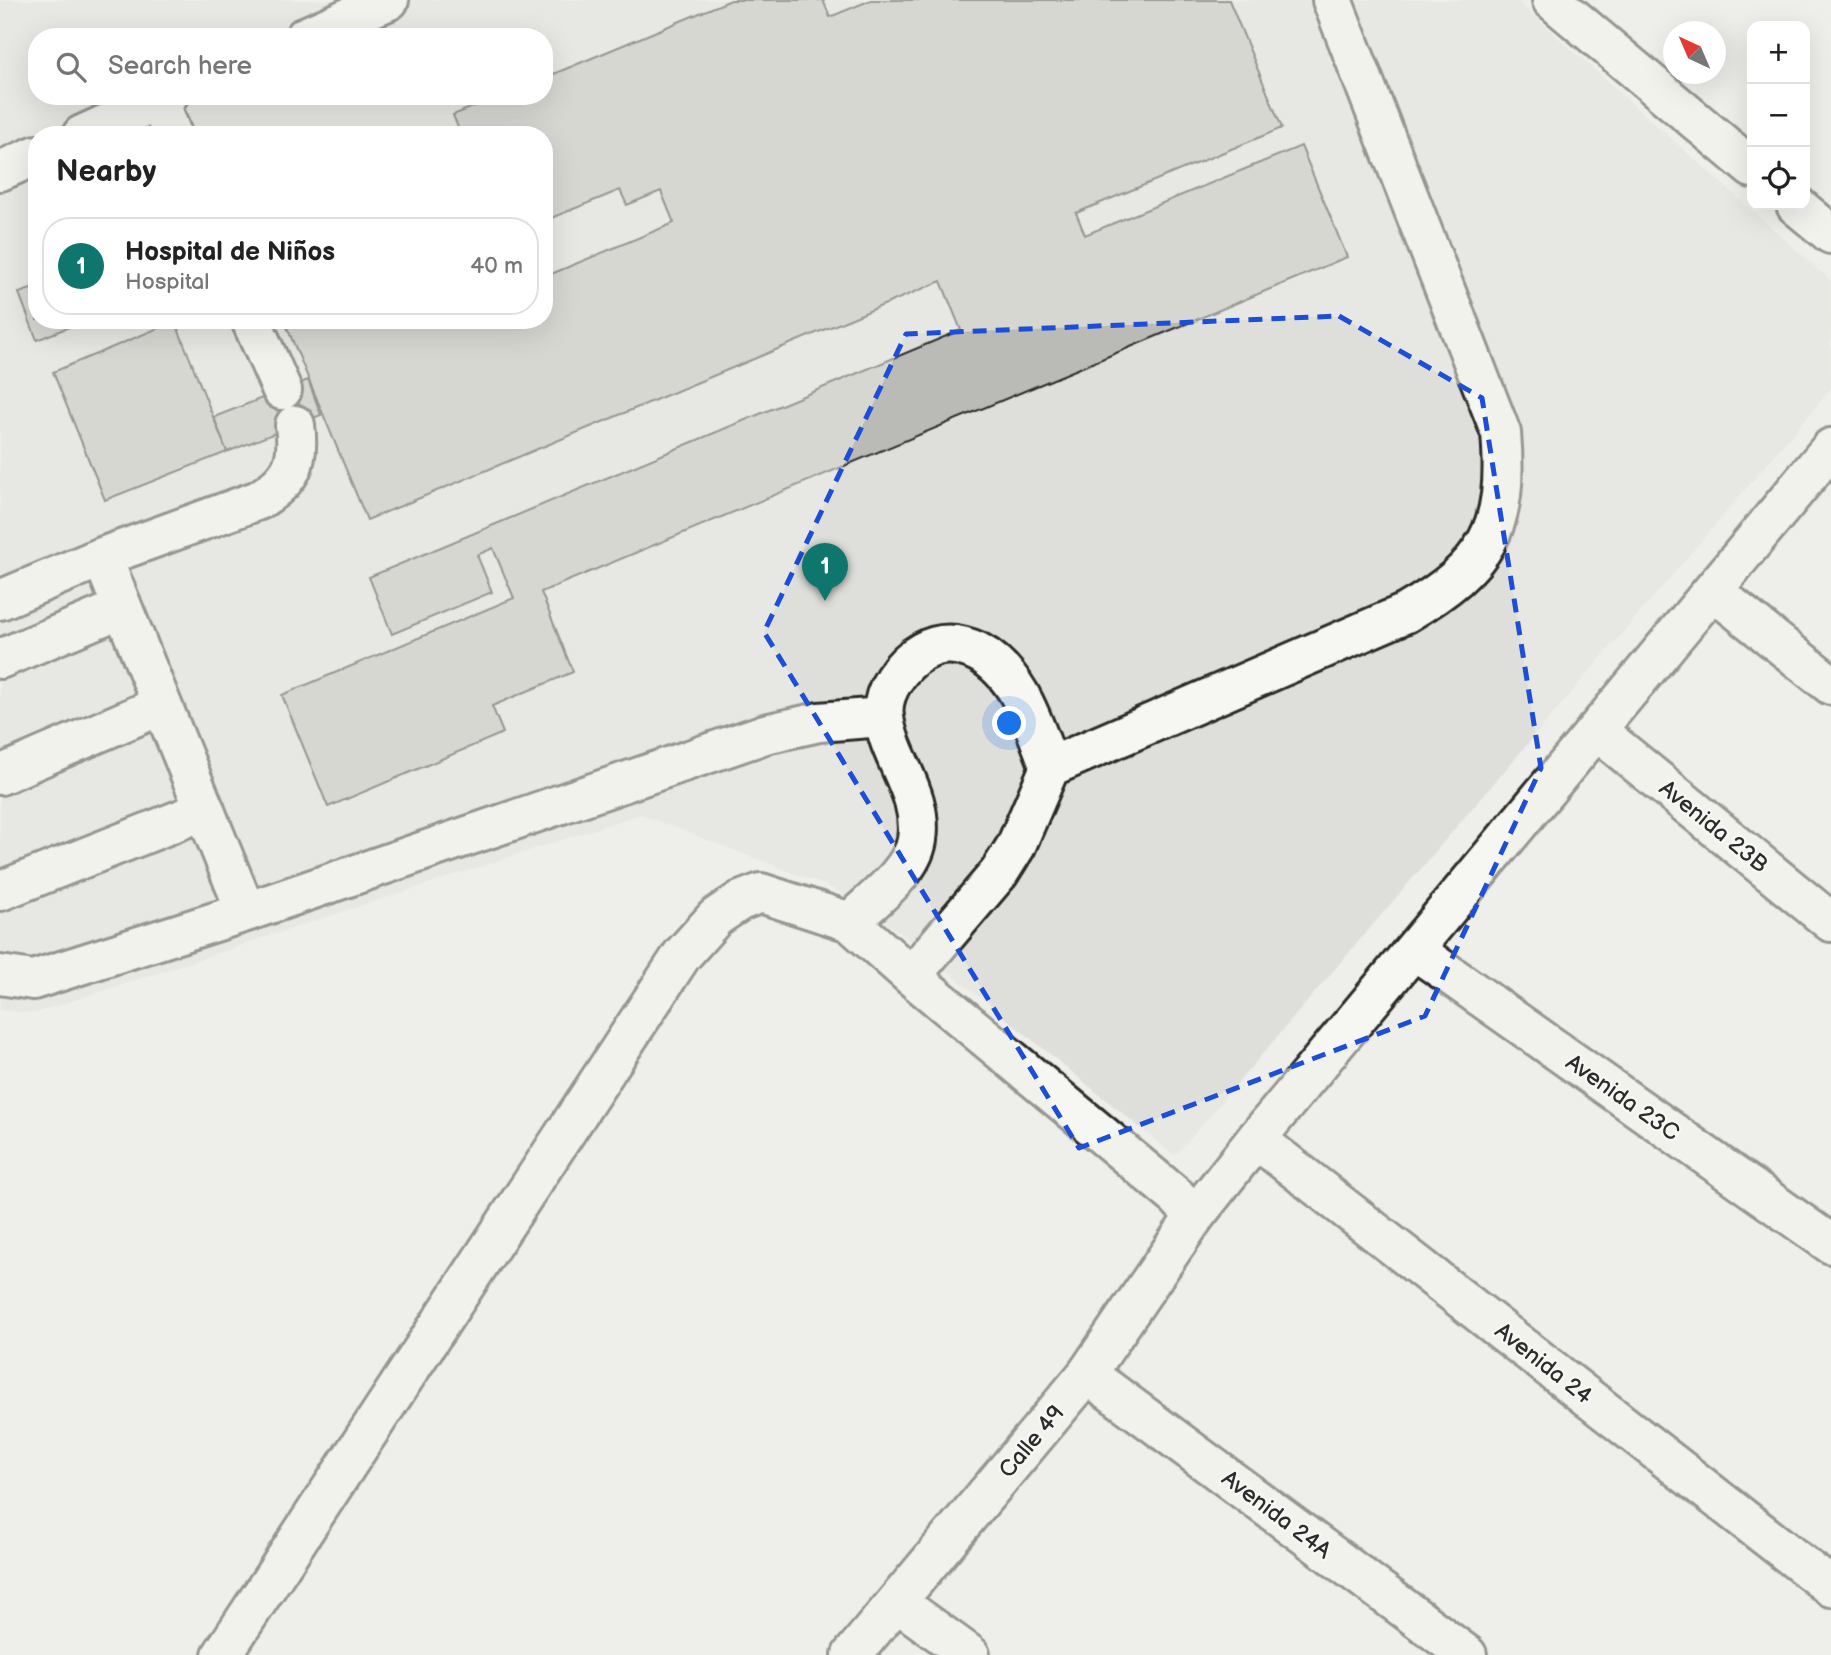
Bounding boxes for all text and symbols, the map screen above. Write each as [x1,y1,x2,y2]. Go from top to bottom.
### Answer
north arrow [1663,21,1726,84]
map controls [1747,21,1810,210]
button: + [1747,21,1810,84]
search box [28,28,553,105]
icon: search [52,48,90,86]
text: Search here [108,51,252,82]
button: − [1747,84,1810,147]
button: locate [1747,147,1810,210]
text: Nearby [56,154,156,190]
text: Hospital de Niños [125,237,335,268]
text: 1 [76,252,86,280]
text: 40 m [470,252,523,280]
text: Hospital [125,268,210,296]
pin: 1 [802,543,848,601]
your location [992,706,1026,740]
street label: Avenida 23B [1653,774,1774,879]
street label: Avenida 23C [1560,1048,1685,1147]
street label: Avenida 24 [1489,1317,1598,1410]
street label: Calle 49 [993,1399,1070,1484]
street label: Avenida 24A [1216,1465,1337,1566]

